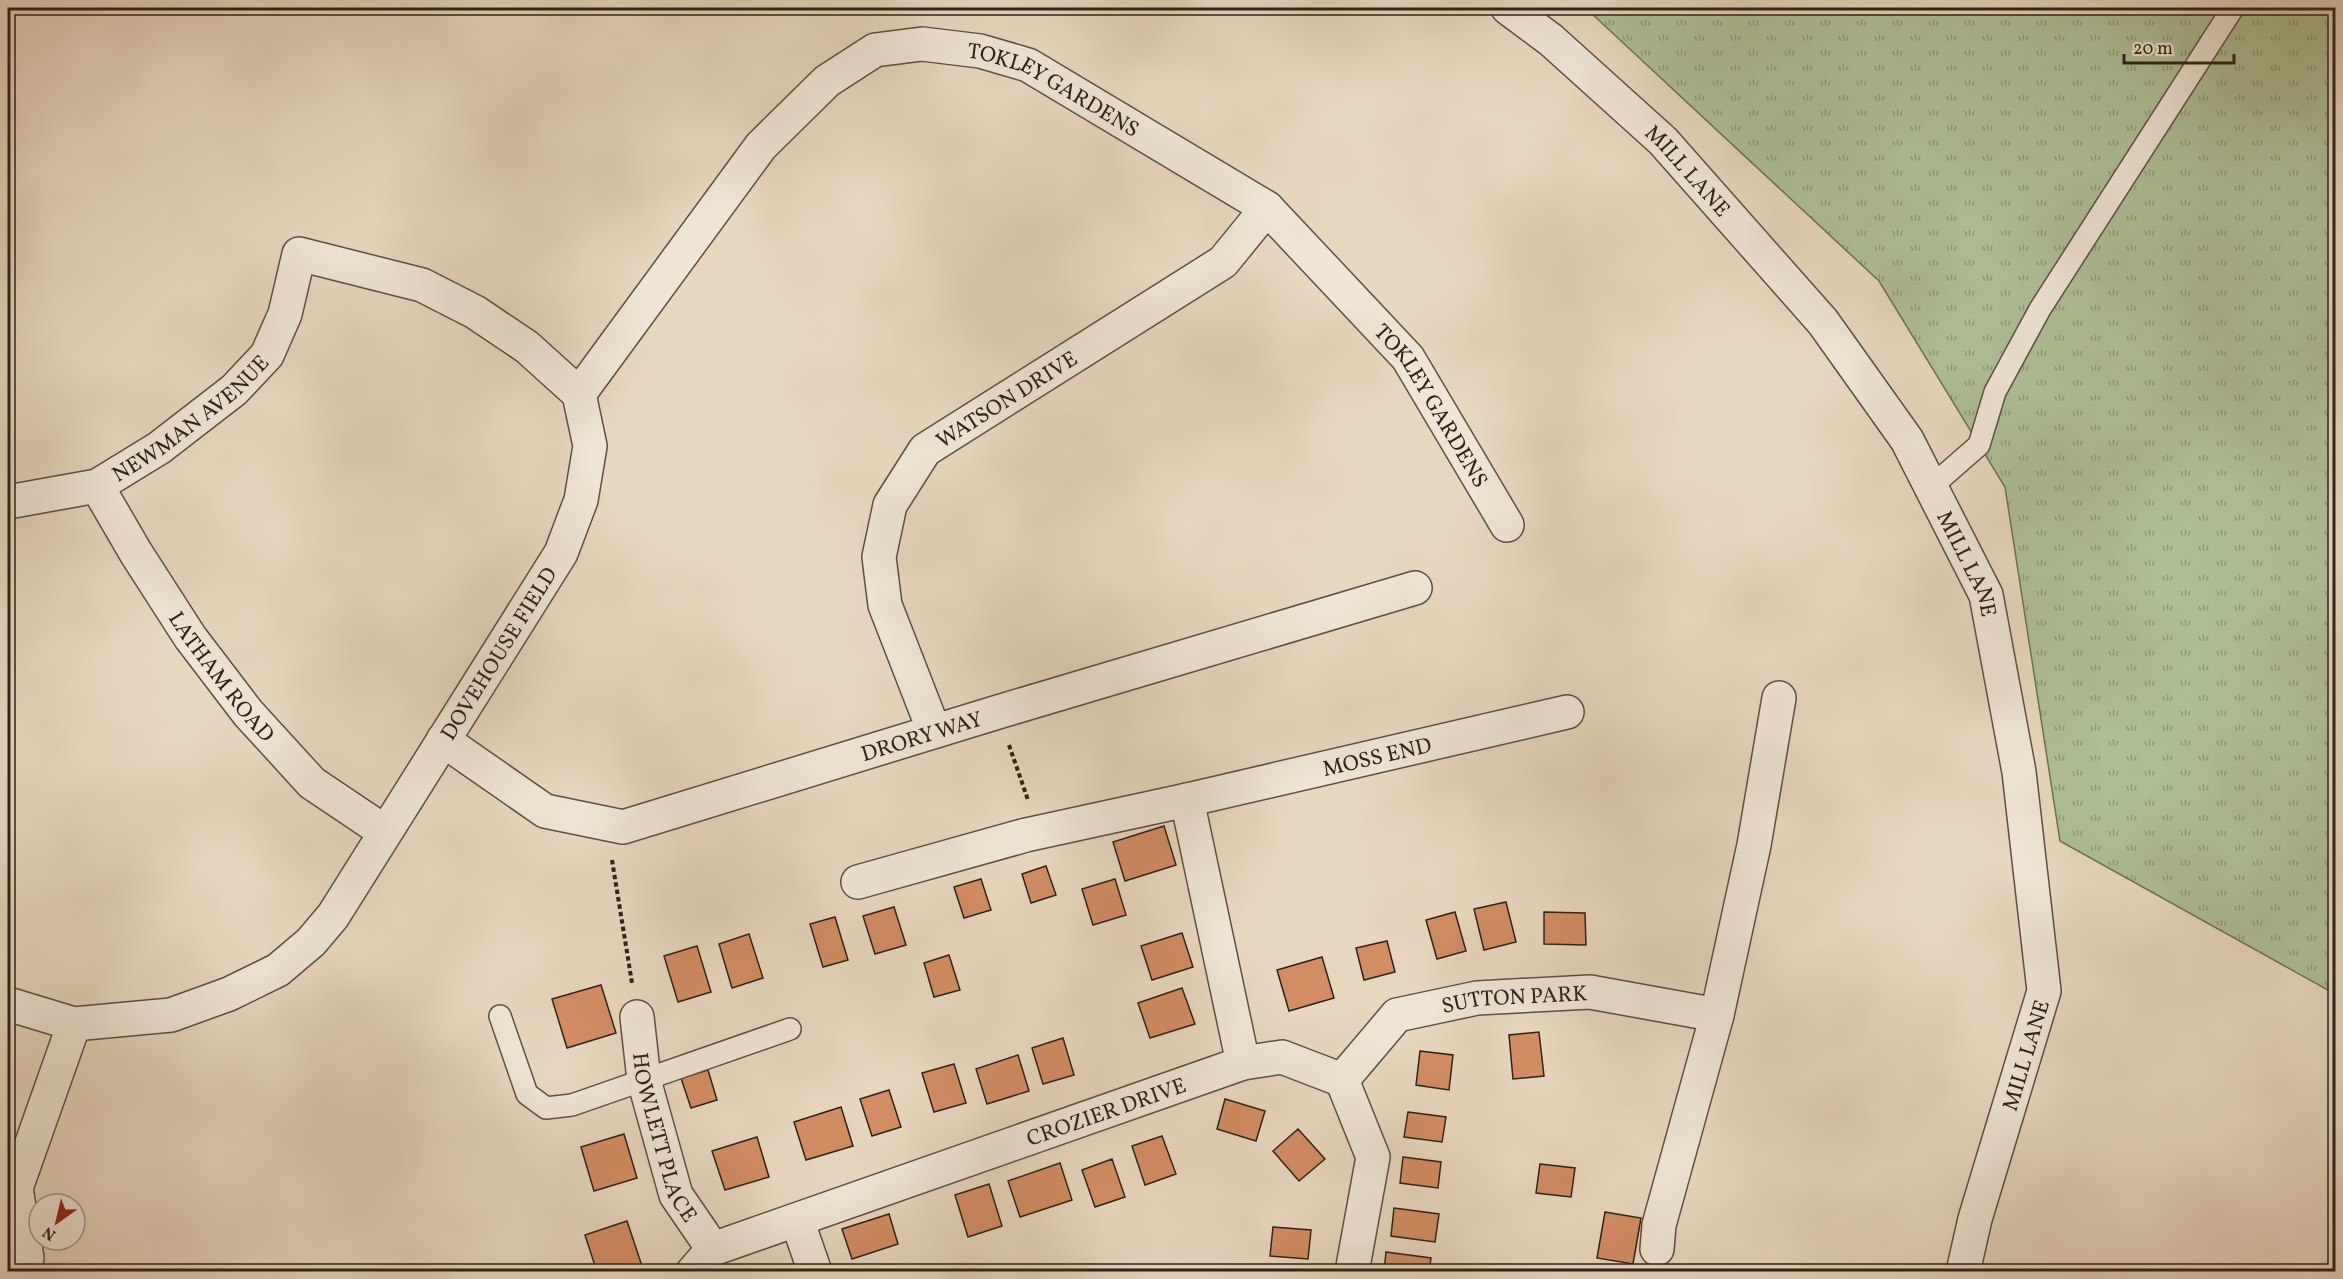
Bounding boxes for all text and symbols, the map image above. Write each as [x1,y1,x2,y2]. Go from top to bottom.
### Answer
scale bar [2124,27,2234,65]
street label: TOKLEY GARDENS [966,37,1144,146]
text: 20 m [2133,37,2173,62]
street label: MILL LANE [1637,119,1736,225]
street label: TOKLEY GARDENS [1366,318,1494,494]
street label: WATSON DRIVE [931,344,1084,457]
street label: NEWMAN AVENUE [107,349,277,491]
street label: MILL LANE [1928,506,2003,619]
street label: DOVEHOUSE FIELD [434,562,566,747]
street label: LATHAM ROAD [160,606,280,750]
street label: DRORY WAY [858,705,987,771]
street label: MOSS END [1320,731,1435,786]
street label: SUTTON PARK [1439,979,1588,1023]
street label: MILL LANE [1996,996,2059,1115]
street label: HOWLETT PLACE [623,1051,704,1230]
street label: CROZIER DRIVE [1023,1071,1191,1156]
north arrow [27,1192,87,1252]
text: N [38,1220,61,1245]

